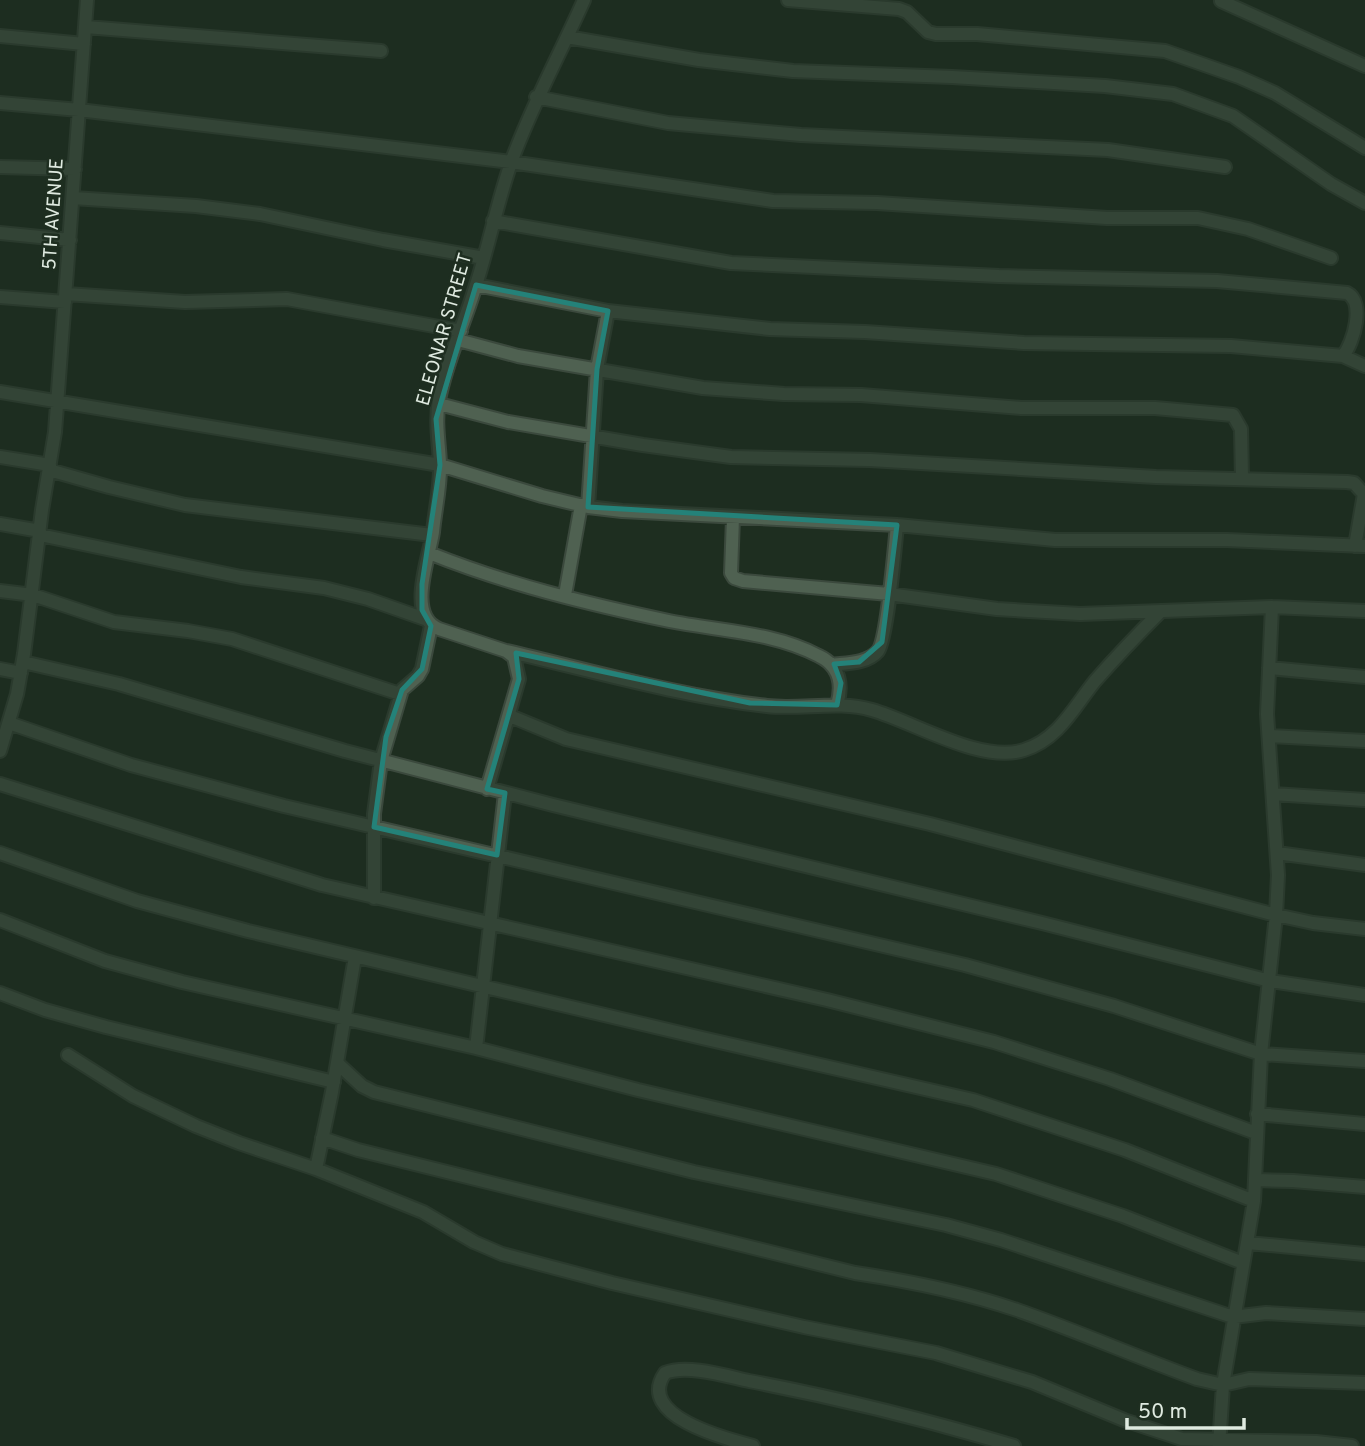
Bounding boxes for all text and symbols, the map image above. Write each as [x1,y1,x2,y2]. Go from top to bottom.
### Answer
street label: 5TH AVENUE [38,158,70,271]
street label: ELEONAR STREET [412,250,478,409]
scale bar [1127,1386,1244,1430]
text: 50 m [1138,1399,1187,1426]

